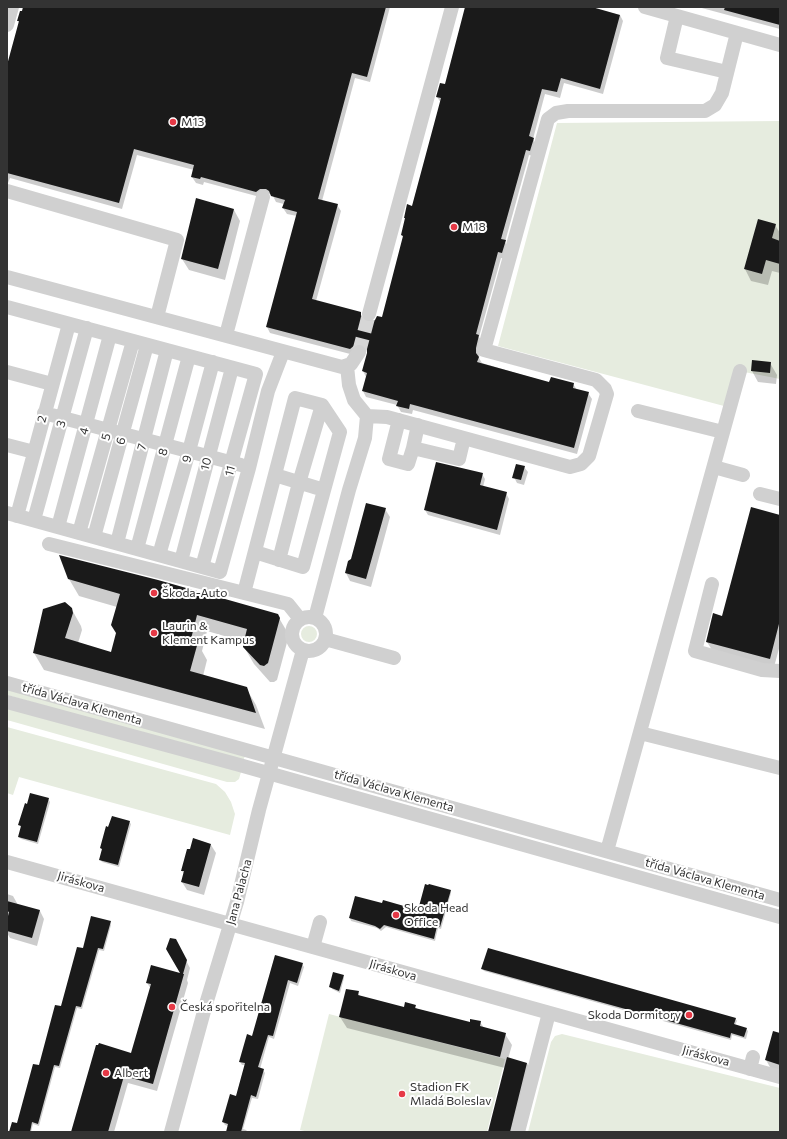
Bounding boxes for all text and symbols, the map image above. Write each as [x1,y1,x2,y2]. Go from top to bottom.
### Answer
place label: M13 [181,115,204,129]
marker: M13 [168,117,178,127]
place label: M18 [462,220,486,234]
marker: M18 [449,222,459,232]
street label: 2 [34,414,50,424]
street label: 3 [53,419,69,429]
street label: 4 [76,426,92,436]
street label: 5 [98,432,114,442]
street label: 6 [113,436,129,446]
street label: 7 [134,442,150,452]
street label: 8 [155,447,171,457]
street label: 9 [179,454,195,464]
street label: 10 [197,456,215,472]
street label: 11 [222,464,238,478]
place label: Škoda-Auto [162,586,227,600]
marker: Škoda-Auto [149,588,159,598]
place label: Laurin & Klement Kampus [162,619,254,647]
marker: Laurin & Klement Kampus [149,628,159,638]
street label: třída Václava Klementa [20,680,144,728]
street label: třída Václava Klementa [332,767,456,815]
street label: třída Václava Klementa [643,855,767,903]
street label: Jana Palacha [223,858,255,926]
street label: Jiráskova [56,868,106,896]
place label: Skoda Head Office [404,901,468,929]
marker: Skoda Head Office [391,910,401,920]
street label: Jiráskova [368,956,418,984]
place label: Česká spořitelna [180,1000,270,1014]
marker: Česká spořitelna [167,1002,177,1012]
place label: Skoda Dormitory [588,1008,681,1022]
marker: Skoda Dormitory [684,1010,694,1020]
street label: Jiráskova [681,1043,731,1069]
place label: Albert [114,1066,148,1080]
marker: Albert [101,1068,111,1078]
place label: Stadion FK Mladá Boleslav [410,1080,491,1108]
marker: Stadion FK Mladá Boleslav [397,1089,407,1099]

